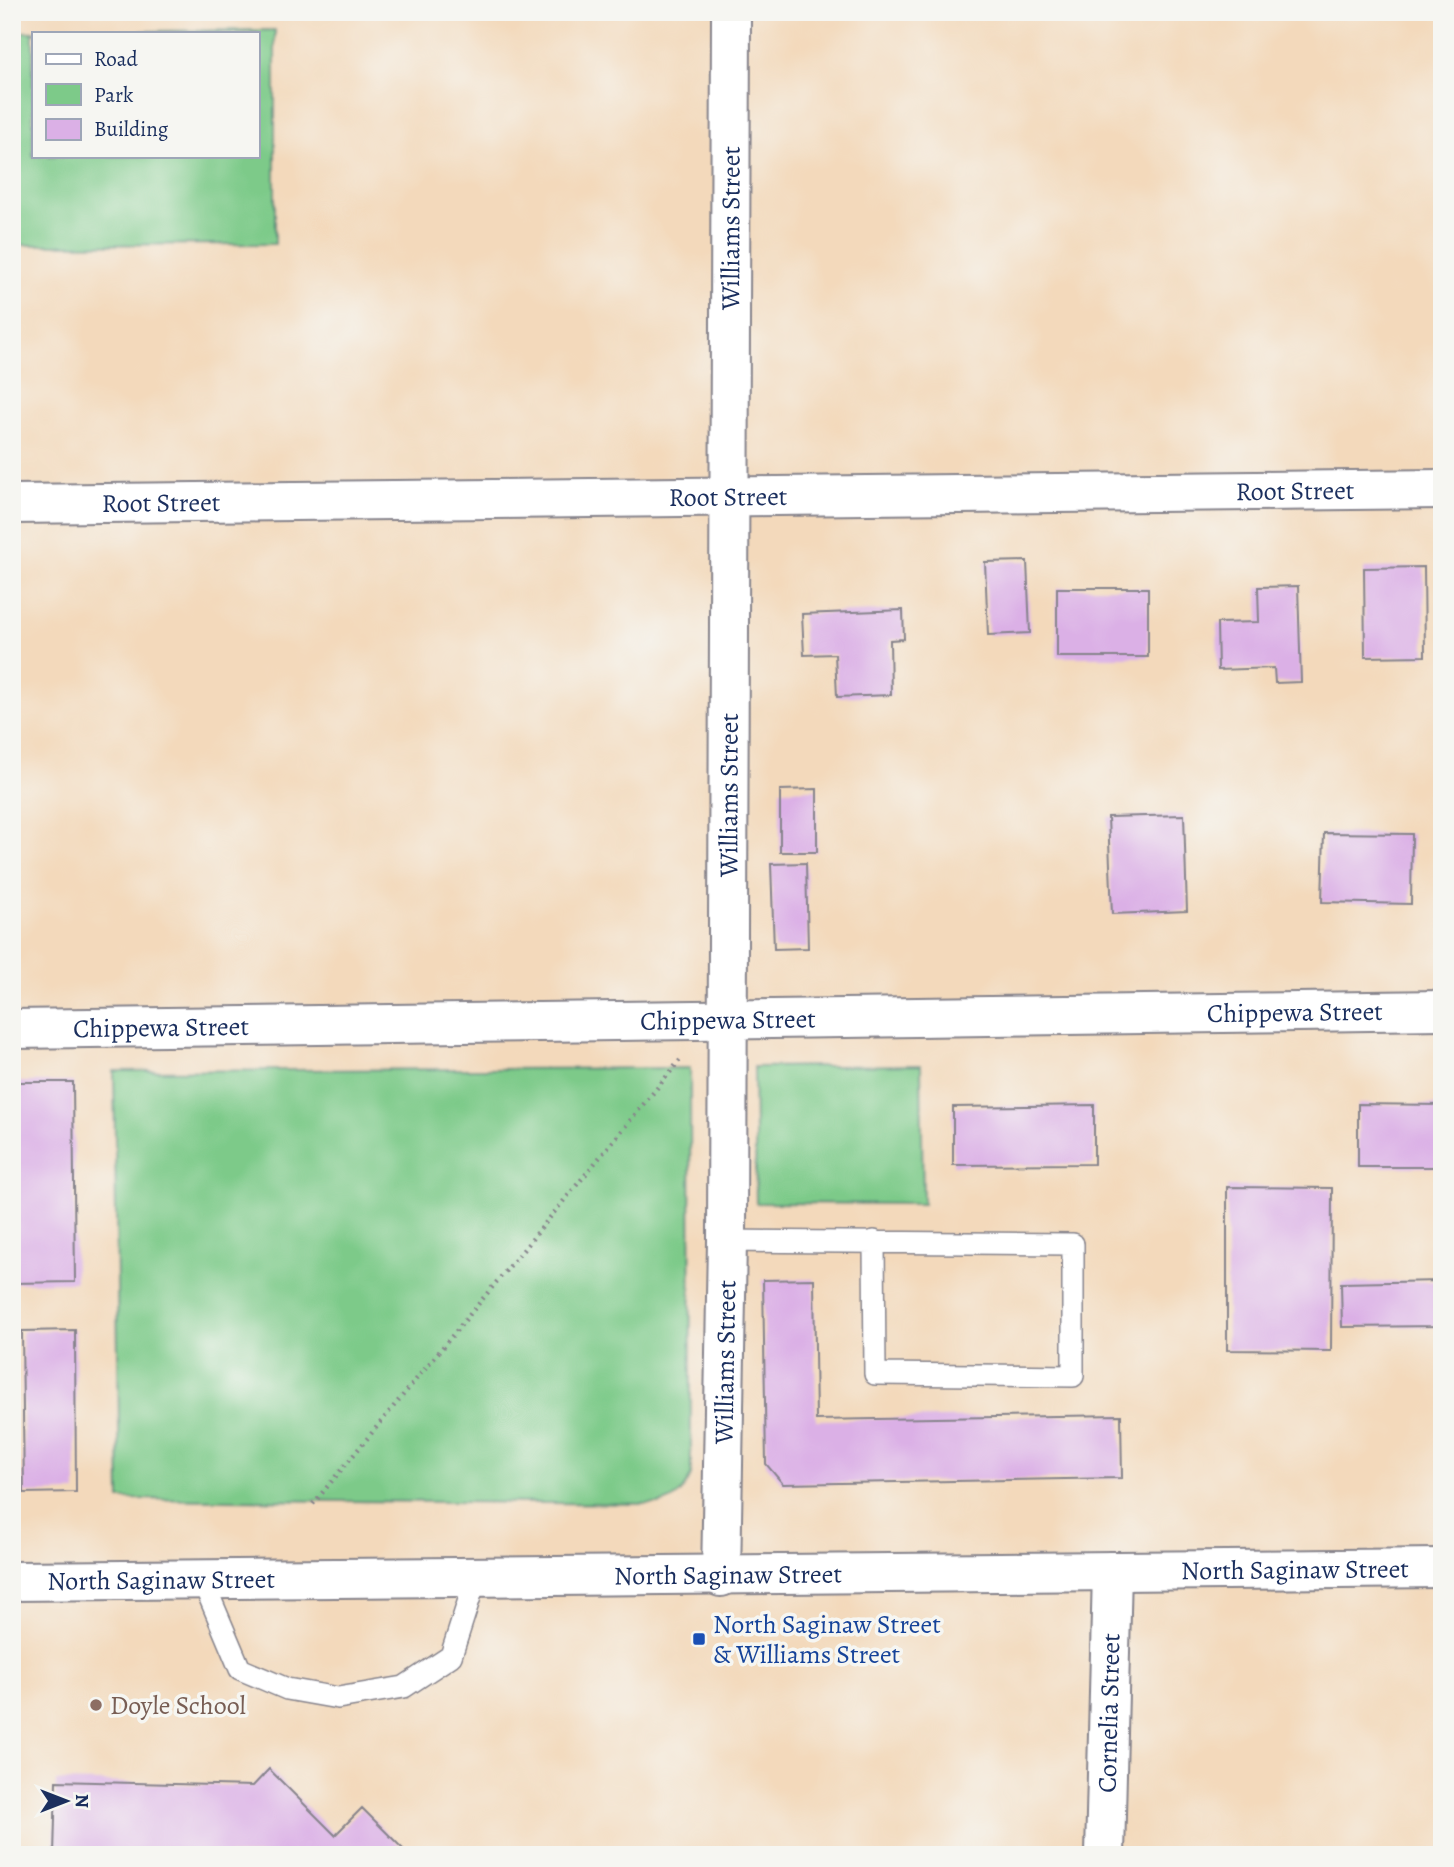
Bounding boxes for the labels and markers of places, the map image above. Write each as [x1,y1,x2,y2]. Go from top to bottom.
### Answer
place label: North Saginaw Street & Williams Street [713,1607,941,1672]
marker: North Saginaw Street & Williams Street [691,1631,707,1647]
place label: Doyle School [110,1688,246,1723]
marker: Doyle School [88,1697,104,1713]

